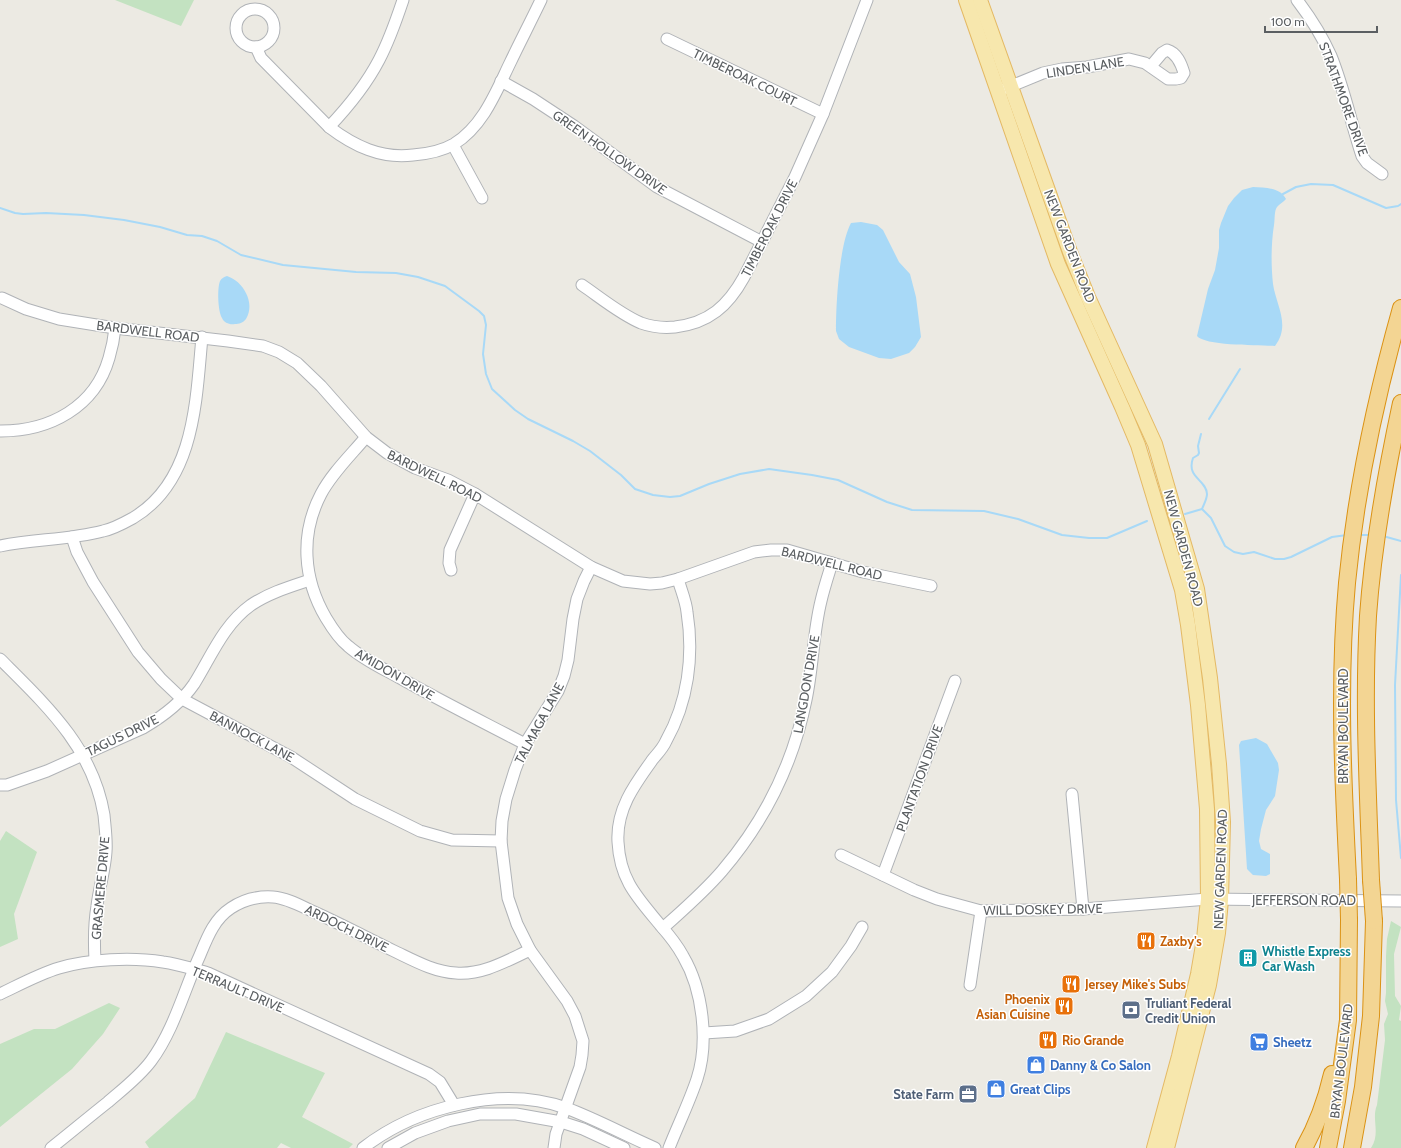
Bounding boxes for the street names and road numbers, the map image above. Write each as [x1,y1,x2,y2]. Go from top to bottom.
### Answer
street label: STRATHMORE DRIVE [1316,40,1372,158]
street label: TIMBEROAK COURT [690,45,800,109]
street label: LINDEN LANE [1045,53,1125,81]
street label: GREEN HOLLOW DRIVE [550,106,670,198]
street label: TIMBEROAK DRIVE [737,177,801,279]
street label: NEW GARDEN ROAD [1041,187,1099,305]
street label: BARDWELL ROAD [96,317,200,345]
street label: BARDWELL ROAD [385,446,485,506]
street label: NEW GARDEN ROAD [1161,488,1207,608]
street label: BARDWELL ROAD [780,543,884,583]
street label: LANGDON DRIVE [789,634,823,734]
street label: AMIDON DRIVE [352,645,438,703]
street label: BRYAN BOULEVARD [1335,668,1351,784]
street label: TALMAGA LANE [511,680,567,766]
street label: BANNOCK LANE [207,707,297,765]
street label: TAGUS DRIVE [83,711,161,759]
street label: PLANTATION DRIVE [892,722,946,834]
street label: NEW GARDEN ROAD [1210,809,1230,929]
street label: GRASMERE DRIVE [88,836,112,940]
street label: JEFFERSON ROAD [1251,892,1356,908]
street label: WILL DOSKEY DRIVE [983,900,1103,918]
street label: ARDOCH DRIVE [303,901,391,955]
street label: TERRAULT DRIVE [190,962,286,1016]
street label: BRYAN BOULEVARD [1326,1003,1356,1119]

